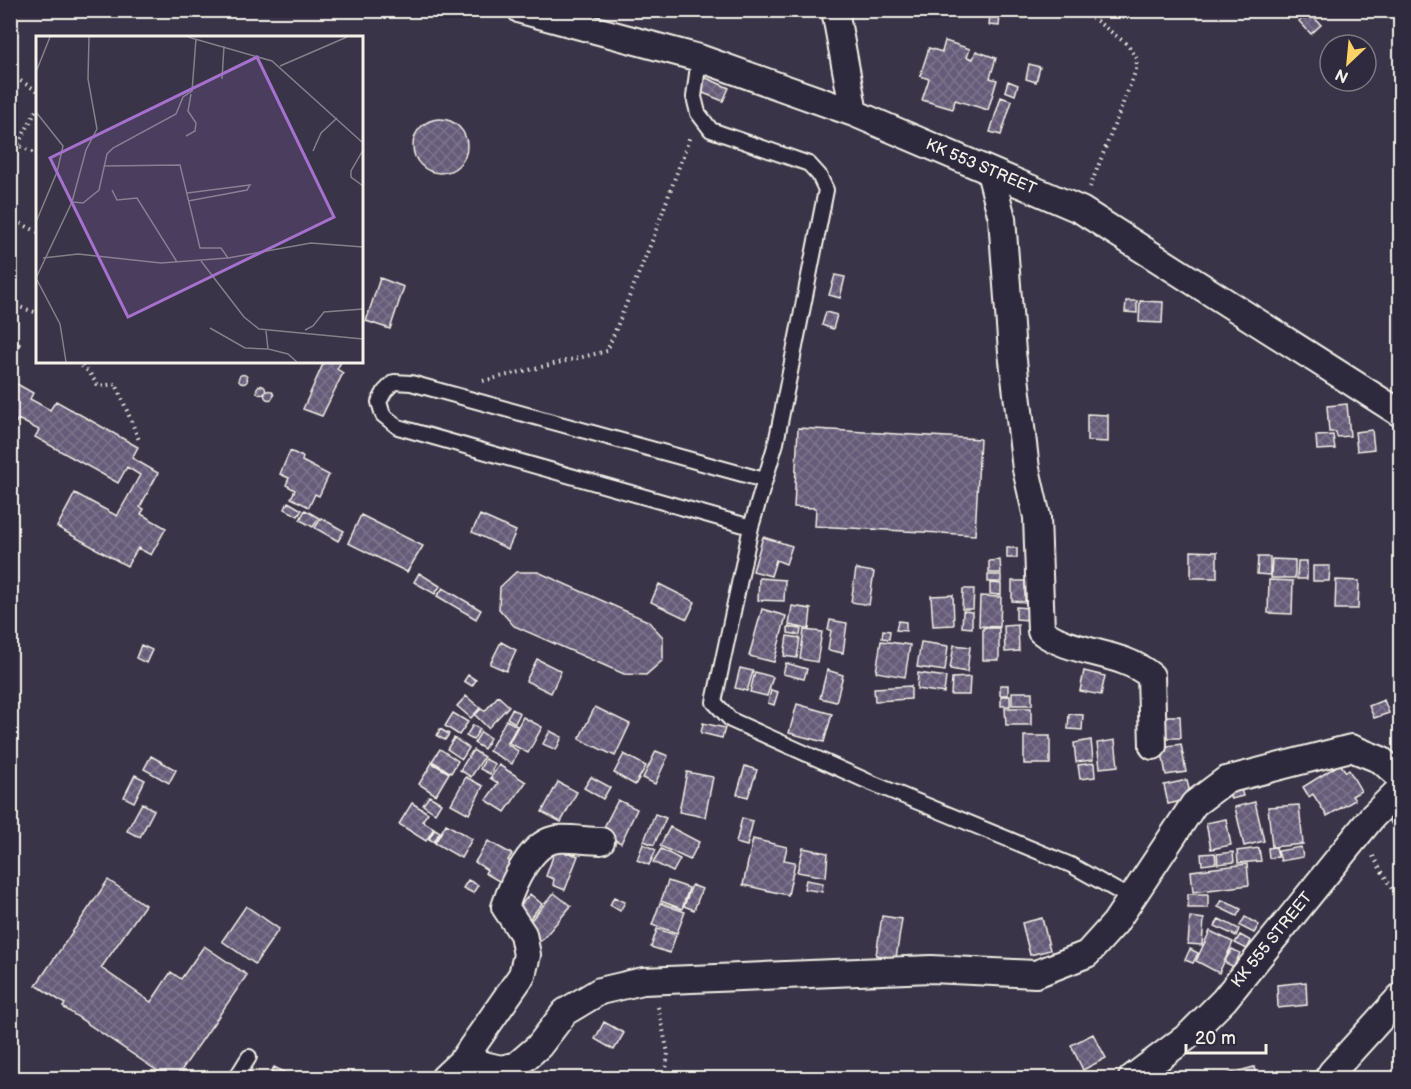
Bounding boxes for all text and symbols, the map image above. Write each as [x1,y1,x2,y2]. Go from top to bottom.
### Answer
north arrow [1318,33,1378,93]
inset map [36,36,363,363]
text: N [1333,64,1352,86]
street label: KK 553 STREET [923,135,1039,199]
street label: KK 555 STREET [1228,888,1317,992]
scale bar [1186,1017,1266,1055]
text: 20 m [1195,1028,1236,1049]

